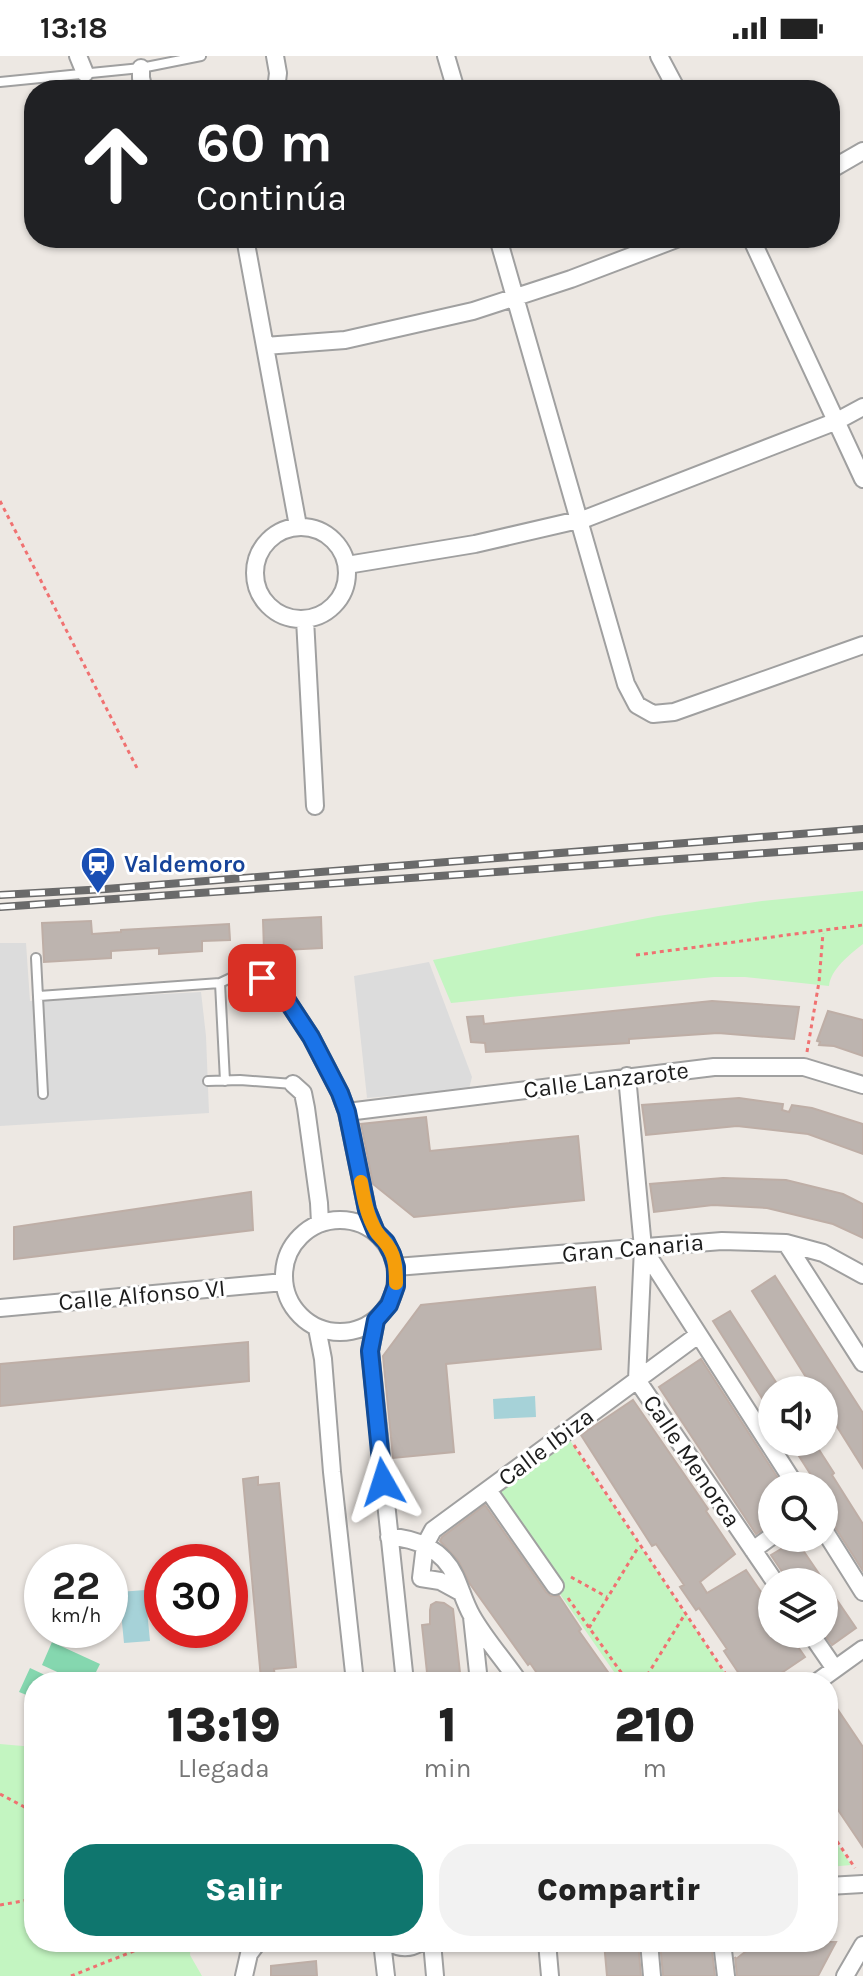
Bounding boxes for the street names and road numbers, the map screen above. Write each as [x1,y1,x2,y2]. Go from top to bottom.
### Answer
street label: Calle Lanzarote [522,1056,690,1104]
street label: Gran Canaria [561,1228,705,1268]
street label: Calle Alfonso VI [57,1274,227,1316]
street label: Calle Menorca [637,1389,747,1533]
street label: Calle Ibiza [493,1402,599,1492]

